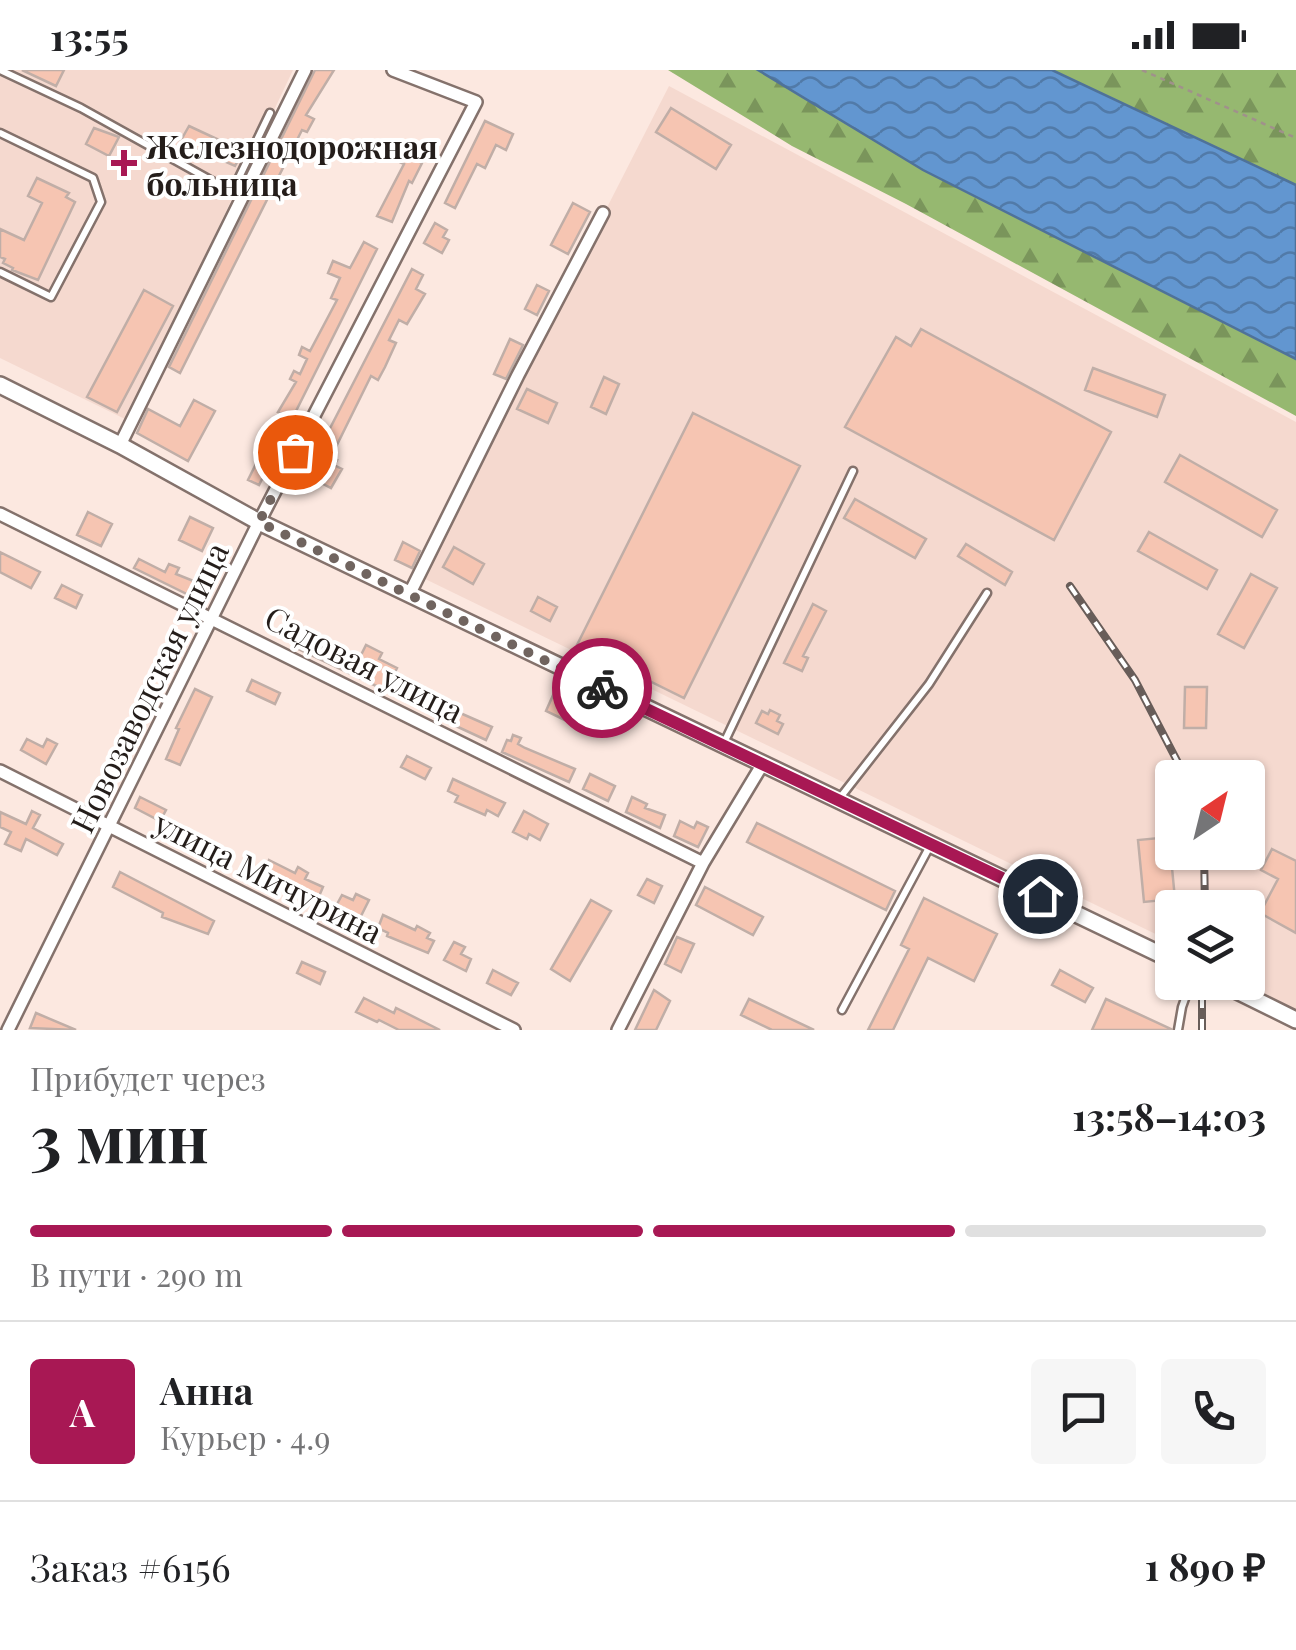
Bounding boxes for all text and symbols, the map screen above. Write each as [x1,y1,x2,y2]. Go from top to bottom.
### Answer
text: 13:55 [50,10,129,61]
place label: Железнодорожная больница [145,124,438,204]
marker: Железнодорожная больница [111,150,137,176]
pin [253,410,338,495]
icon: bag [268,425,323,480]
street label: Новозаводская улица [59,535,237,839]
street label: Садовая улица [258,595,472,731]
courier [552,638,652,738]
icon: bike [575,661,630,716]
north arrow [1155,760,1265,870]
map controls [1155,760,1265,1000]
street label: улица Мичурина [147,800,390,952]
pin [998,854,1083,939]
icon: home [1013,869,1068,924]
button: layers [1155,890,1265,1000]
text: Прибудет через [30,1056,266,1099]
text: 13:58–14:03 [1072,1090,1266,1141]
text: 3 мин [30,1093,209,1179]
text: В пути · 290 m [30,1252,243,1295]
button: chat [1031,1359,1136,1464]
button: phone [1161,1359,1266,1464]
text: Анна [160,1364,253,1415]
text: А [70,1386,95,1437]
text: Курьер · 4.9 [160,1415,331,1458]
text: 1 890 ₽ [1145,1540,1266,1591]
text: Заказ #6156 [30,1541,231,1592]

